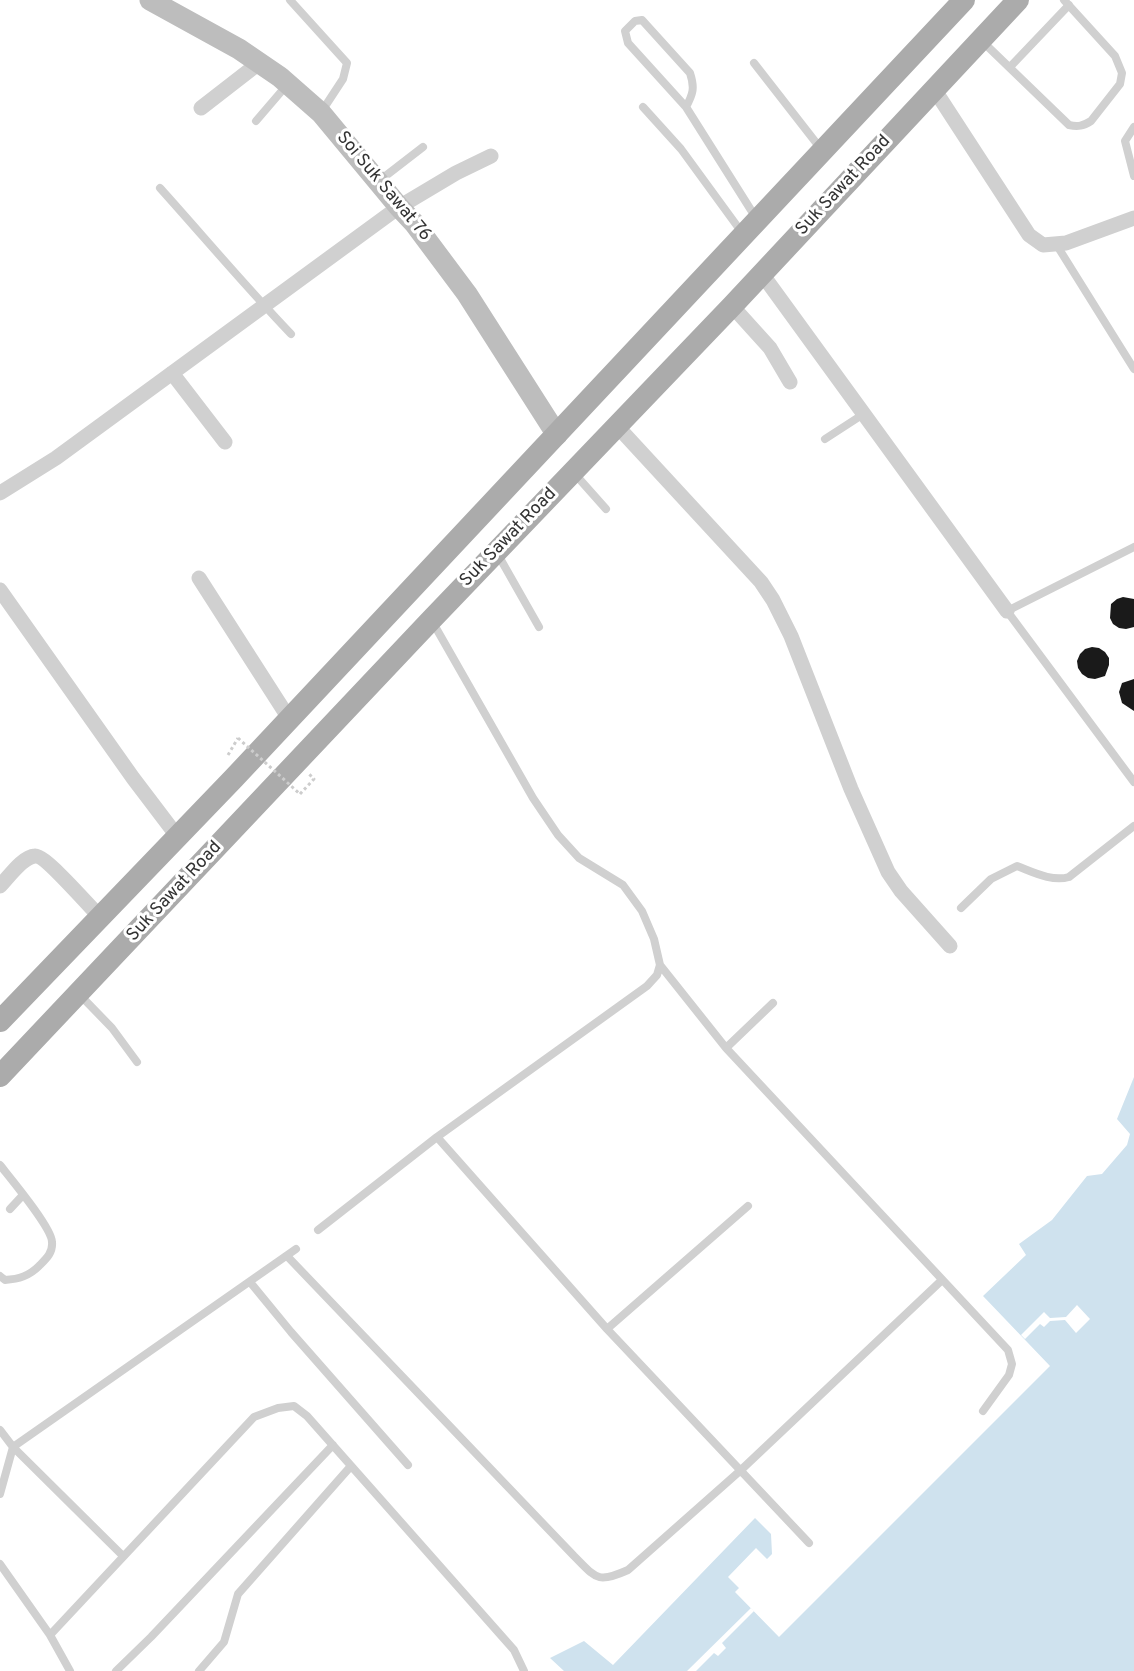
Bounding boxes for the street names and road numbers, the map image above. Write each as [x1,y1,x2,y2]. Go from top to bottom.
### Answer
street label: Soi Suk Sawat 76 [331,128,435,246]
street label: Suk Sawat Road [792,131,896,241]
street label: Suk Sawat Road [456,484,562,592]
street label: Suk Sawat Road [123,837,227,947]

